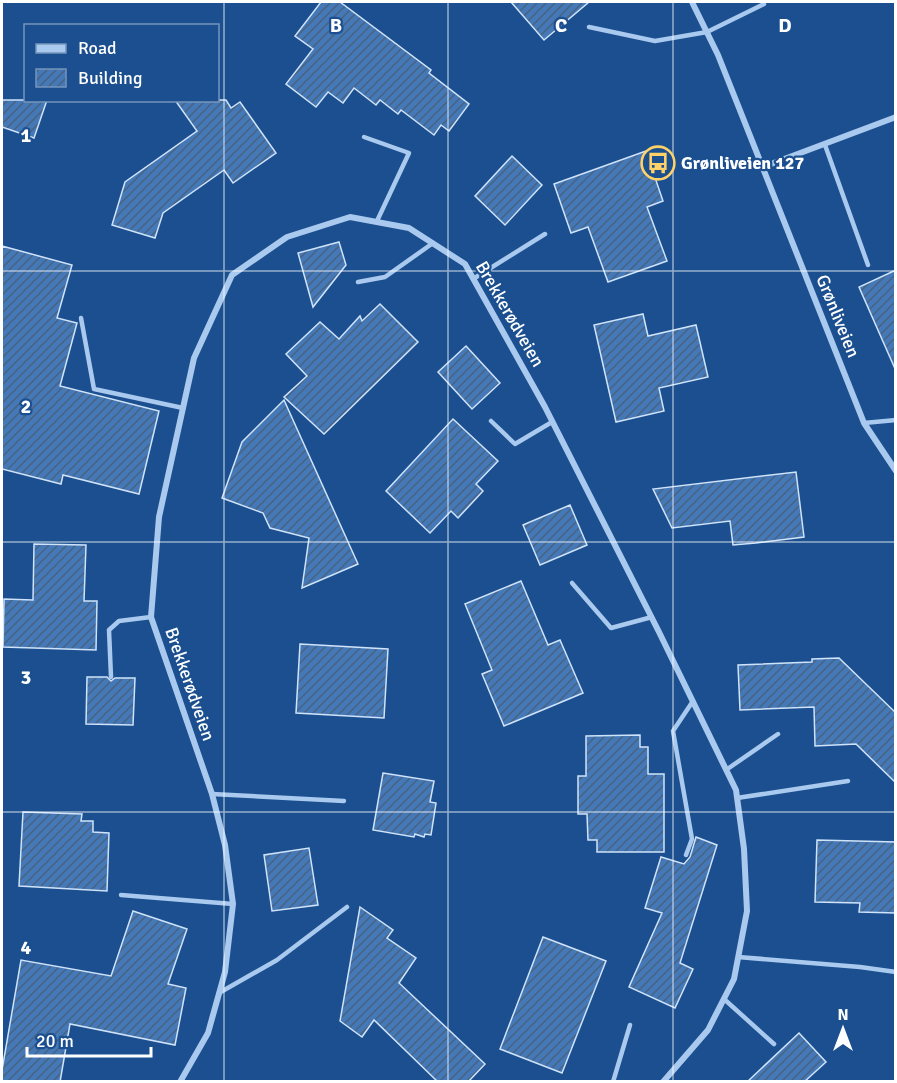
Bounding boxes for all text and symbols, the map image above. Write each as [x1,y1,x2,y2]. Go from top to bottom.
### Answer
text: B [330,13,342,38]
text: C [555,13,567,38]
text: D [778,13,792,38]
legend [24,24,219,102]
text: Road [78,37,117,59]
text: Building [78,67,142,89]
text: 1 [21,123,32,148]
bus stop icon: Grønliveien 127 [640,145,676,181]
place label: Grønliveien 127 [681,152,805,174]
street label: Brekkerødveien [471,257,549,371]
street label: Grønliveien [811,271,865,361]
text: 2 [21,394,31,419]
street label: Brekkerødveien [160,624,220,744]
text: 3 [21,665,31,690]
text: 4 [21,935,32,960]
north arrow [813,999,873,1059]
text: N [837,1005,849,1025]
scale bar [27,1020,152,1058]
text: 20 m [36,1030,74,1052]

